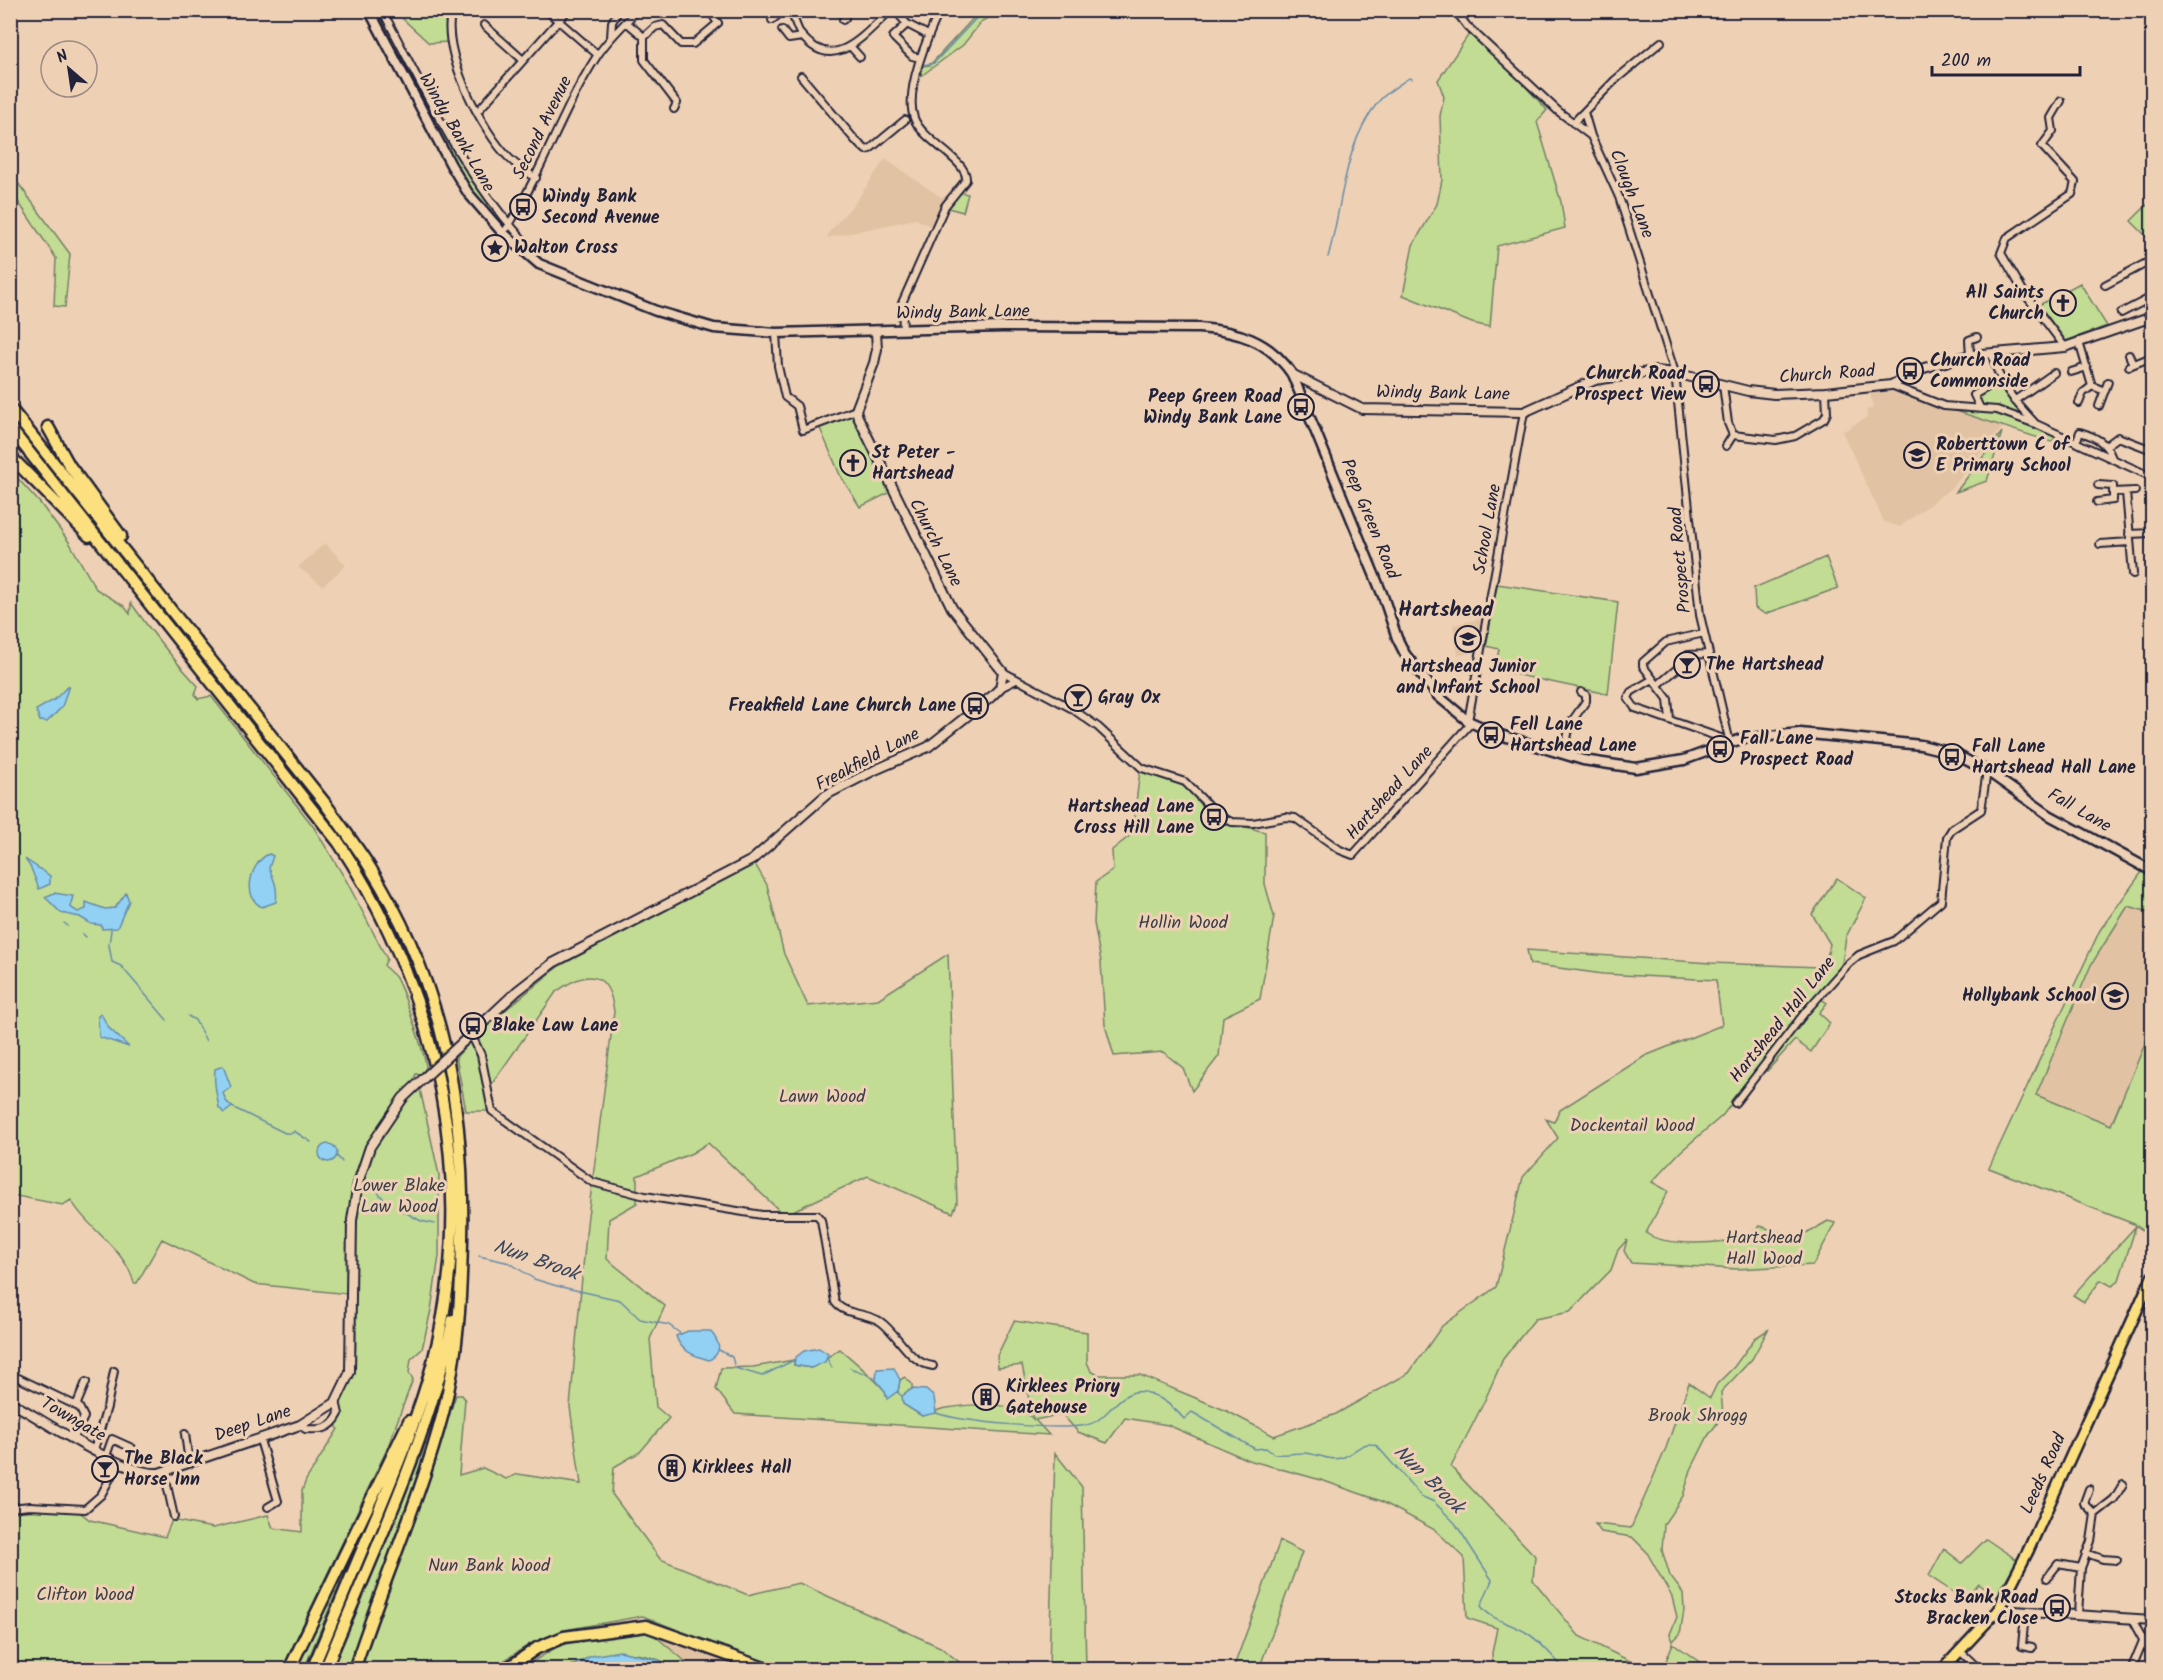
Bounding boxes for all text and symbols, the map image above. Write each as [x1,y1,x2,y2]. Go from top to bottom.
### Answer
north arrow [39,39,99,99]
scale bar [1932,39,2080,77]
text: N [52,44,73,71]
text: 200 m [1941,47,1991,76]
street label: Windy Bank Lane [410,68,502,198]
street label: Second Avenue [505,71,581,185]
street label: Clough Lane [1601,145,1661,243]
place label: Windy Bank Second Avenue [542,183,660,233]
bus stop icon: Windy Bank Second Avenue [508,192,538,222]
place icon: Walton Cross [480,233,510,263]
place label: Walton Cross [514,234,619,263]
place label: All Saints Church [1966,279,2045,329]
church icon: All Saints Church [2048,288,2078,318]
street label: Windy Bank Lane [896,297,1030,329]
place label: Church Road Commonside [1930,347,2031,397]
bus stop icon: Church Road Commonside [1895,356,1925,386]
street label: Church Road [1778,357,1877,393]
place label: Church Road Prospect View [1575,360,1686,410]
bus stop icon: Church Road Prospect View [1691,369,1721,399]
street label: Windy Bank Lane [1376,378,1510,410]
place label: Peep Green Road Windy Bank Lane [1143,383,1282,433]
bus stop icon: Peep Green Road Windy Bank Lane [1286,392,1316,422]
place label: Roberttown C of E Primary School [1936,431,2071,481]
place label: St Peter - Hartshead [872,439,956,489]
school or university icon: Roberttown C of E Primary School [1902,440,1932,470]
church icon: St Peter - Hartshead [838,448,868,478]
street label: Peep Green Road [1332,454,1407,585]
street label: School Lane [1466,482,1510,576]
street label: Church Lane [900,494,970,592]
street label: Prospect Road [1662,505,1700,614]
district label: Hartshead [1398,594,1494,627]
school or university icon: Hartshead Junior and Infant School [1453,624,1483,654]
bar icon: The Hartshead [1672,650,1702,680]
place label: The Hartshead [1706,651,1824,680]
place label: Hartshead Junior and Infant School [1396,653,1540,703]
bar icon: Gray Ox [1063,683,1093,713]
place label: Gray Ox [1098,684,1161,713]
bus stop icon: Freakfield Lane Church Lane [960,691,990,721]
place label: Freakfield Lane Church Lane [729,692,956,721]
place label: Fell Lane Hartshead Lane [1510,711,1637,761]
street label: Freakfield Lane [811,720,925,800]
bus stop icon: Fell Lane Hartshead Lane [1476,720,1506,750]
place label: Fall Lane Prospect Road [1740,725,1854,775]
place label: Fall Lane Hartshead Hall Lane [1972,733,2136,783]
bus stop icon: Fall Lane Prospect Road [1705,734,1735,764]
street label: Hartshead Lane [1339,739,1441,847]
bus stop icon: Fall Lane Hartshead Hall Lane [1937,742,1967,772]
street label: Fall Lane [2042,781,2116,841]
place label: Hartshead Lane Cross Hill Lane [1068,793,1194,843]
bus stop icon: Hartshead Lane Cross Hill Lane [1199,802,1229,832]
park label: Hollin Wood [1138,909,1229,938]
street label: Hartshead Hall Lane [1723,950,1843,1090]
school or university icon: Hollybank School [2100,981,2130,1011]
place label: Hollybank School [1962,982,2096,1011]
bus stop icon: Blake Law Lane [458,1011,488,1041]
place label: Blake Law Lane [492,1012,618,1041]
park label: Lawn Wood [779,1083,866,1112]
park label: Dockentail Wood [1570,1112,1695,1141]
park label: Lower Blake Law Wood [353,1172,445,1222]
park label: Hartshead Hall Wood [1726,1224,1803,1274]
water label: Nun Brook [489,1231,586,1291]
place label: Kirklees Priory Gatehouse [1006,1373,1120,1423]
building icon: Kirklees Priory Gatehouse [971,1382,1001,1412]
street label: Towngate [35,1390,111,1450]
street label: Deep Lane [211,1397,295,1451]
park label: Brook Shrogg [1648,1402,1748,1431]
street label: Leeds Road [2013,1428,2075,1519]
water label: Nun Brook [1385,1438,1473,1524]
place label: The Black Horse Inn [124,1445,204,1495]
building icon: Kirklees Hall [657,1453,687,1483]
bar icon: The Black Horse Inn [90,1454,120,1484]
place label: Kirklees Hall [692,1454,791,1483]
park label: Nun Bank Wood [428,1552,551,1581]
park label: Clifton Wood [36,1581,135,1610]
place label: Stocks Bank Road Bracken Close [1895,1584,2038,1634]
bus stop icon: Stocks Bank Road Bracken Close [2042,1593,2072,1623]

